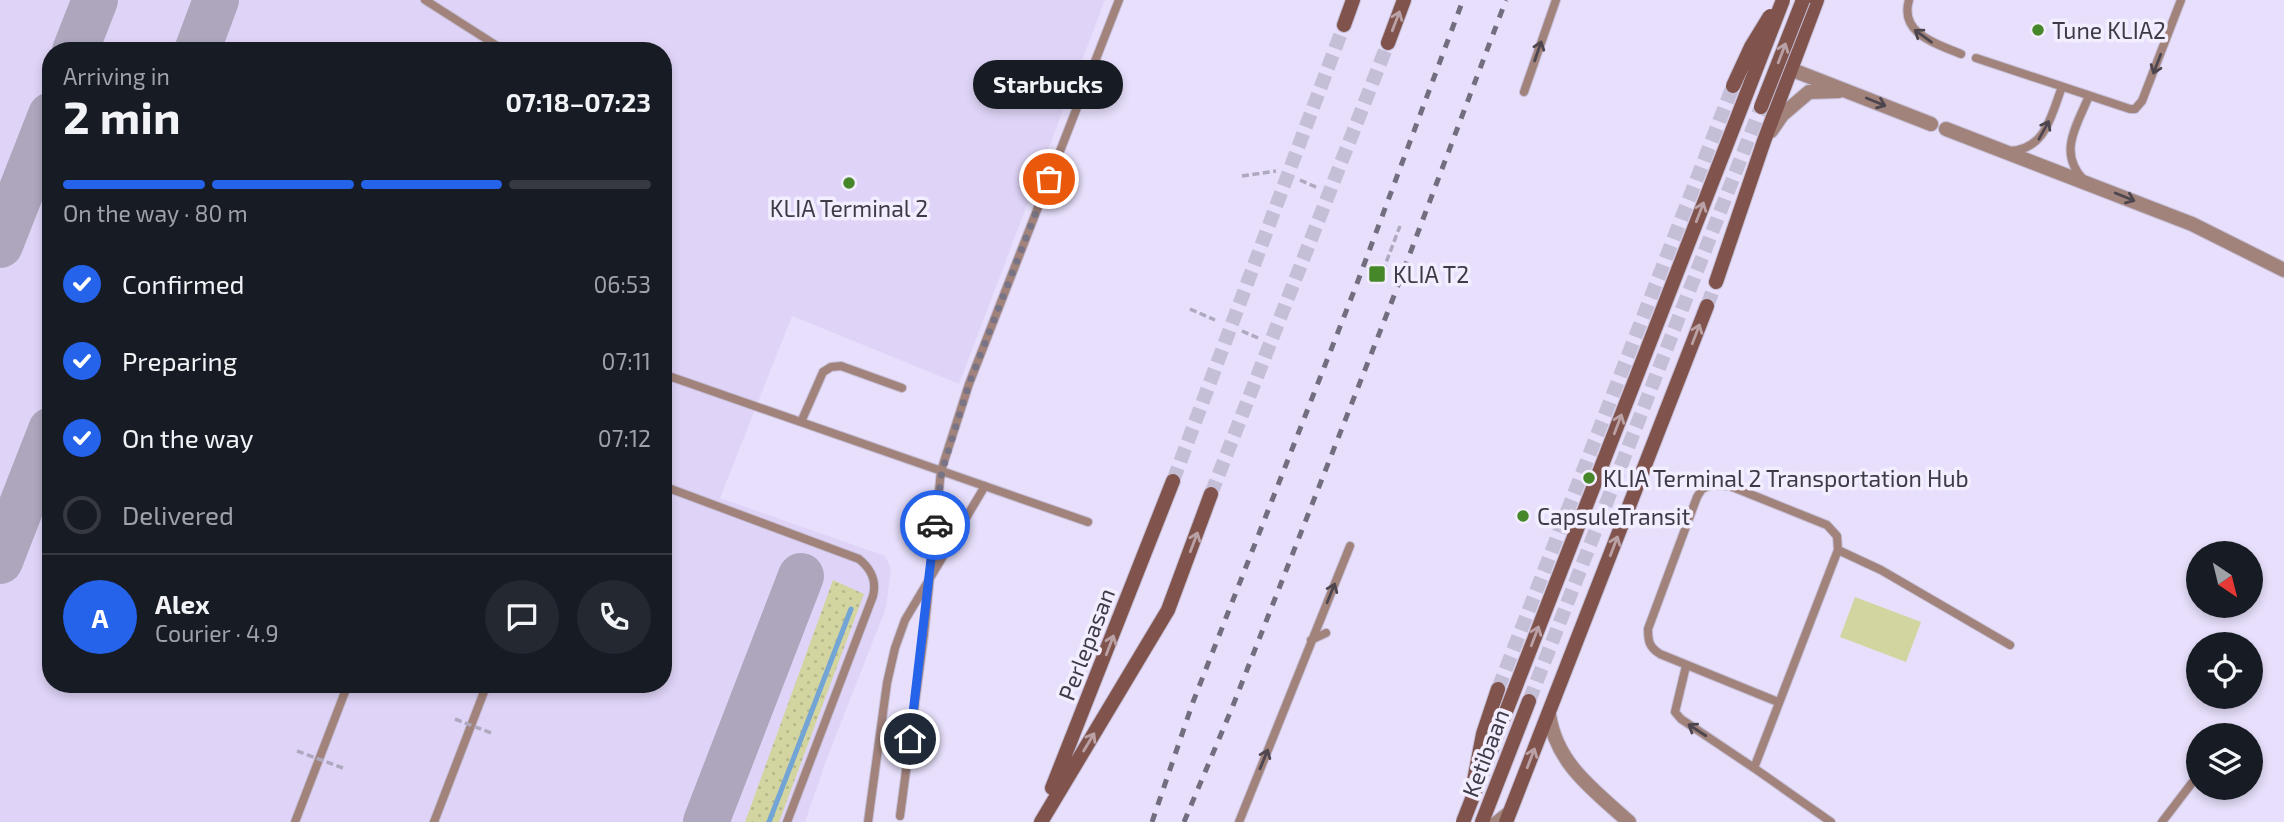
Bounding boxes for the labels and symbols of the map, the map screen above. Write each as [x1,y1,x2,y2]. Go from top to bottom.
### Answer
one-way arrow [1390,11,1403,33]
place label: Tune KLIA2 [2052,16,2166,44]
marker: Tune KLIA2 [2030,22,2046,38]
one-way arrow [1914,29,1933,43]
one-way arrow [1533,40,1545,62]
one-way arrow [1776,43,1789,65]
one-way arrow [2149,52,2162,74]
callout: Starbucks [974,60,1124,109]
one-way arrow [1865,97,1887,110]
one-way arrow [2037,120,2051,140]
pin [1019,149,1079,209]
marker: KLIA Terminal 2 [841,175,857,191]
one-way arrow [2113,191,2135,204]
place label: KLIA Terminal 2 [770,194,928,222]
one-way arrow [1695,202,1708,224]
place label: KLIA T2 [1393,260,1469,288]
marker: KLIA T2 [1367,264,1387,284]
one-way arrow [1690,324,1703,346]
one-way arrow [1612,414,1625,436]
place label: KLIA Terminal 2 Transportation Hub [1603,464,1969,492]
marker: KLIA Terminal 2 Transportation Hub [1581,470,1597,486]
courier [900,490,970,560]
place label: CapsuleTransit [1537,502,1690,530]
marker: CapsuleTransit [1515,508,1531,524]
one-way arrow [1188,531,1201,553]
one-way arrow [1608,536,1621,558]
north arrow [2186,541,2263,618]
one-way arrow [1325,583,1338,604]
street label: Perlepasan [1052,584,1120,704]
one-way arrow [1530,626,1543,648]
one-way arrow [1104,635,1117,657]
street label: Ketibaan [1455,705,1515,801]
pin [880,709,940,769]
one-way arrow [1688,723,1707,737]
one-way arrow [1082,733,1096,753]
one-way arrow [1259,748,1272,770]
one-way arrow [1526,748,1539,770]

